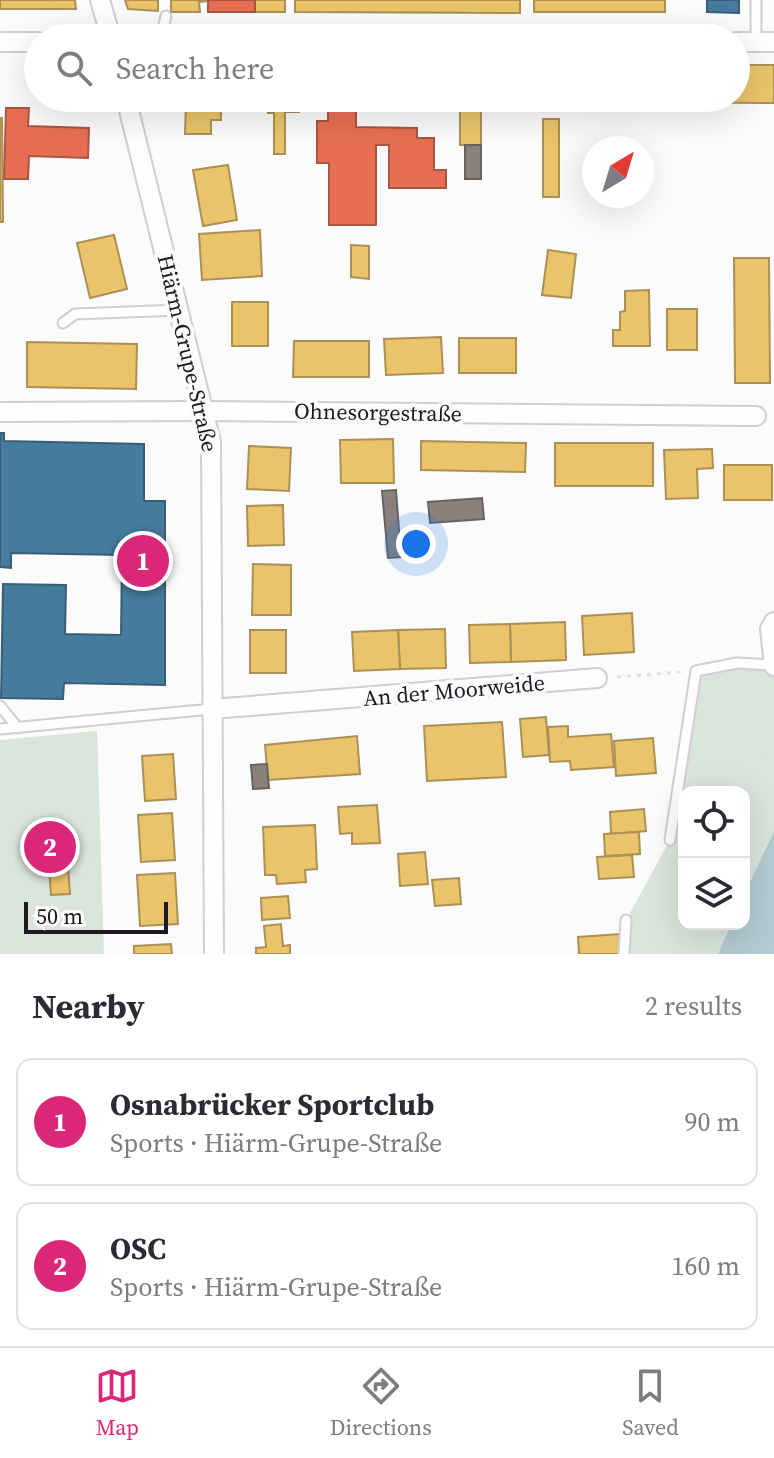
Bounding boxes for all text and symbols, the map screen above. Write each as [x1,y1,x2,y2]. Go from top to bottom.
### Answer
search box [24,24,750,112]
icon: search [52,46,96,90]
text: Search here [116,48,274,89]
north arrow [582,136,654,208]
street label: Hiärm-Grupe-Straße [151,251,225,455]
street label: Ohnesorgestraße [294,396,462,428]
your location [396,524,436,564]
pin: 1 [117,531,169,591]
street label: An der Moorweide [362,667,546,713]
map controls [678,786,750,930]
button: locate [678,786,750,858]
pin: 2 [24,817,76,877]
button: layers [678,858,750,930]
scale bar [24,898,168,934]
text: 50 m [36,901,83,931]
text: Nearby [32,983,145,1029]
text: 2 results [645,988,742,1024]
text: Osnabrücker Sportclub [110,1084,434,1125]
text: 1 [53,1104,67,1140]
text: 90 m [685,1104,740,1140]
text: Sports · Hiärm-Grupe-Straße [110,1125,442,1161]
text: OSC [110,1228,166,1269]
text: 2 [53,1248,67,1284]
text: 160 m [672,1248,740,1284]
text: Sports · Hiärm-Grupe-Straße [110,1269,442,1305]
tab: Map [95,1364,139,1442]
tab: Directions [330,1364,432,1442]
tab: Saved [622,1364,679,1442]

